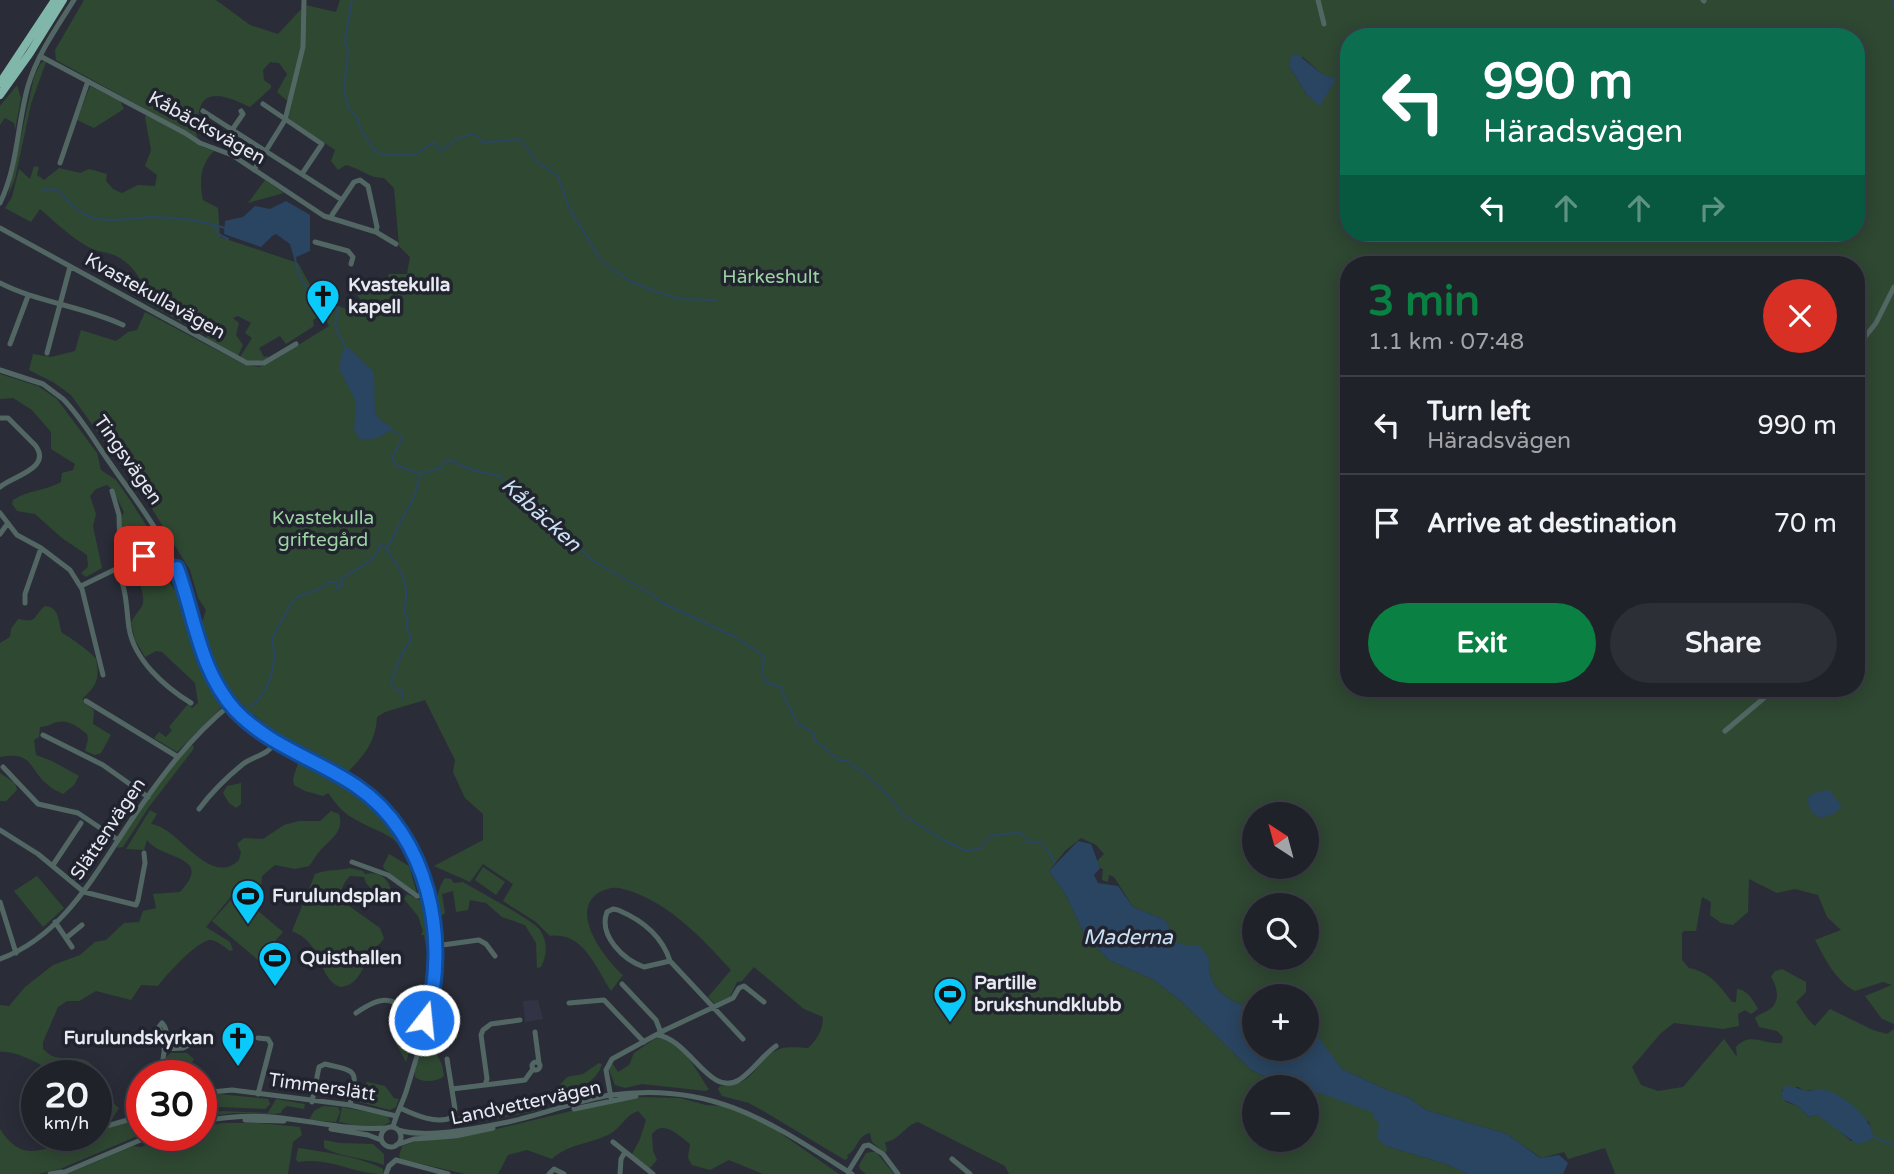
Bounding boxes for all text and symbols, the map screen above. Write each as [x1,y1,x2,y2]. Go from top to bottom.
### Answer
text: 990 m [1483,53,1633,112]
icon: left [1368,56,1459,147]
street label: Kåbäcksvägen [145,87,269,169]
text: Häradsvägen [1483,113,1683,151]
icon: left [1474,189,1512,227]
icon: ahead [1547,189,1585,227]
icon: ahead [1620,189,1658,227]
icon: right [1693,189,1731,227]
street label: Kvastekullavägen [81,248,229,344]
park label: Härkeshult [722,266,820,288]
place label: Kvastekulla kapell [348,274,450,319]
text: 3 min [1368,276,1480,327]
church icon: Kvastekulla kapell [304,277,342,326]
button: close [1763,279,1837,353]
text: 1.1 km · 07:48 [1368,328,1524,356]
text: Turn left [1427,396,1530,427]
icon: left [1368,406,1406,444]
text: 990 m [1757,410,1837,441]
street label: Tingsvägen [89,411,167,509]
text: Häradsvägen [1427,427,1571,455]
water label: Kåbäcken [496,473,587,558]
icon: arrive [1368,504,1406,542]
park label: Kvastekulla griftegård [272,507,374,551]
text: Arrive at destination [1427,508,1677,539]
text: 70 m [1774,508,1837,539]
pin [114,526,174,586]
icon: arrive [125,537,163,575]
button: Exit [1368,603,1596,683]
button: Share [1610,603,1837,683]
street label: Slättenvägen [66,774,150,884]
north arrow [1242,802,1320,878]
map controls [1242,802,1319,1152]
sports icon: Furulundsplan [229,877,267,926]
place label: Furulundsplan [272,885,401,908]
button: search [1242,893,1319,970]
water label: Maderna [1083,925,1174,950]
sports icon: Quisthallen [256,939,294,988]
place label: Quisthallen [300,947,402,969]
place label: Partille brukshundklubb [974,972,1121,1016]
sports icon: Partille brukshundklubb [931,975,969,1024]
position arrow [387,983,461,1057]
button: + [1242,984,1319,1061]
church icon: Furulundskyrkan [219,1019,257,1068]
place label: Furulundskyrkan [63,1027,214,1050]
speed limit sign: 30 [126,1060,217,1151]
street label: Timmerslätt [267,1069,377,1105]
text: 20 [45,1075,88,1117]
button: − [1242,1075,1319,1152]
street label: Landvettervägen [449,1076,603,1130]
text: km/h [44,1112,89,1134]

